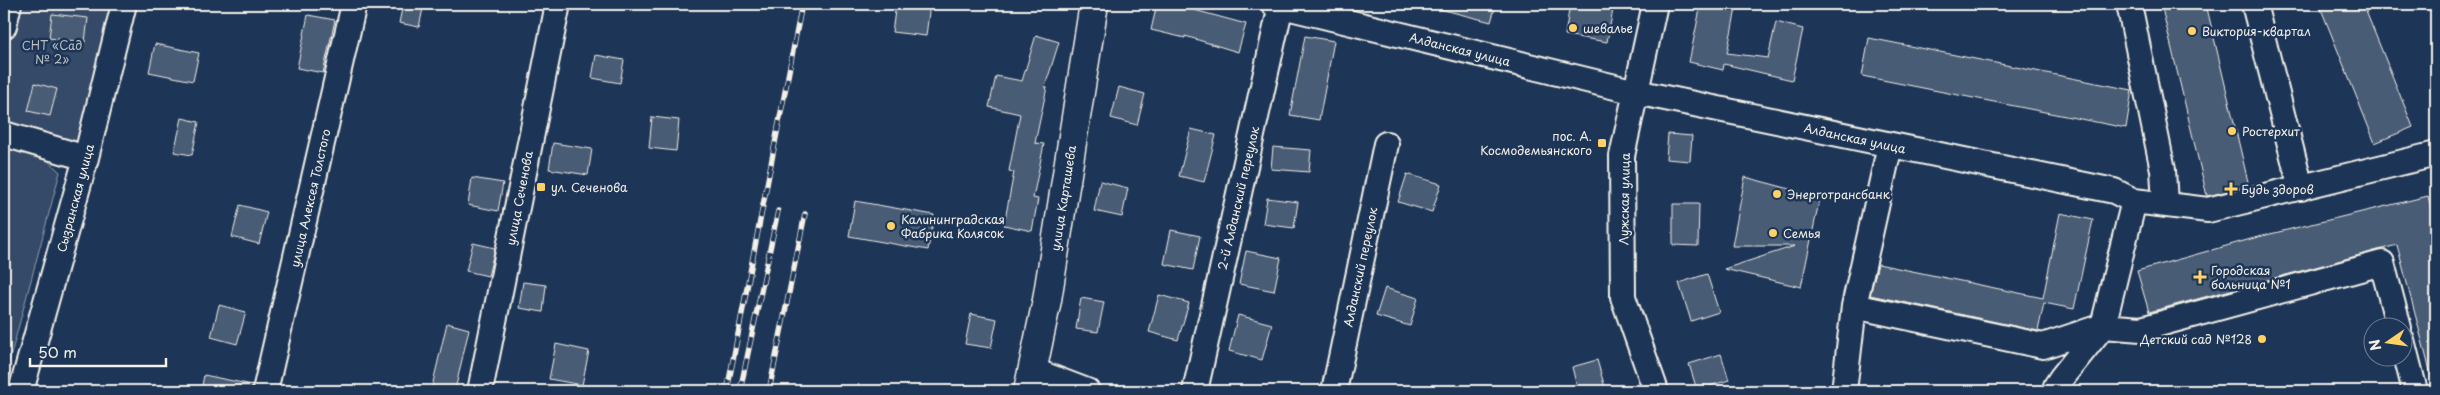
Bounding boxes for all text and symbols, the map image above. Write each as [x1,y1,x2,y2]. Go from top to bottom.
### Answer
place label: шевалье [1583,19,1633,37]
marker: шевалье [1567,22,1579,34]
place label: Виктория-квартал [2202,22,2311,40]
marker: Виктория-квартал [2186,25,2198,37]
street label: Алданская улица [1408,28,1513,70]
park label: СНТ «Сад № 2» [22,36,82,68]
street label: Алданская улица [1802,118,1908,158]
place label: Ростерхит [2242,122,2300,140]
street label: 2-й Алданский переулок [1213,123,1264,272]
marker: Ростерхит [2226,125,2238,137]
street label: улица Алексея Толстого [285,127,335,269]
place label: пос. А. Космодемьянского [1480,127,1592,159]
marker: пос. А. Космодемьянского [1596,137,1608,149]
street label: Сызранская улица [52,141,98,254]
street label: улица Карташева [1046,143,1080,252]
street label: улица Сеченова [501,149,537,247]
street label: Лужская улица [1614,152,1634,245]
place label: ул. Сеченова [551,178,628,196]
place label: Будь здоров [2241,180,2314,198]
marker: ул. Сеченова [535,181,547,193]
marker: Будь здоров [2225,183,2237,195]
place label: Энерготрансбанк [1787,185,1891,203]
marker: Энерготрансбанк [1771,188,1783,200]
street label: Алданский переулок [1338,204,1382,329]
place label: Калининградская Фабрика Колясок [901,210,1005,242]
marker: Калининградская Фабрика Колясок [885,220,897,232]
place label: Семья [1783,224,1821,242]
marker: Семья [1767,227,1779,239]
place label: Городская больница №1 [2211,261,2291,293]
marker: Городская больница №1 [2193,270,2207,284]
north arrow [2362,318,2412,368]
place label: Детский сад №128 [2139,330,2252,348]
marker: Детский сад №128 [2256,333,2268,345]
scale bar [30,335,166,367]
text: N [2363,337,2386,353]
text: 50 m [38,340,77,363]

